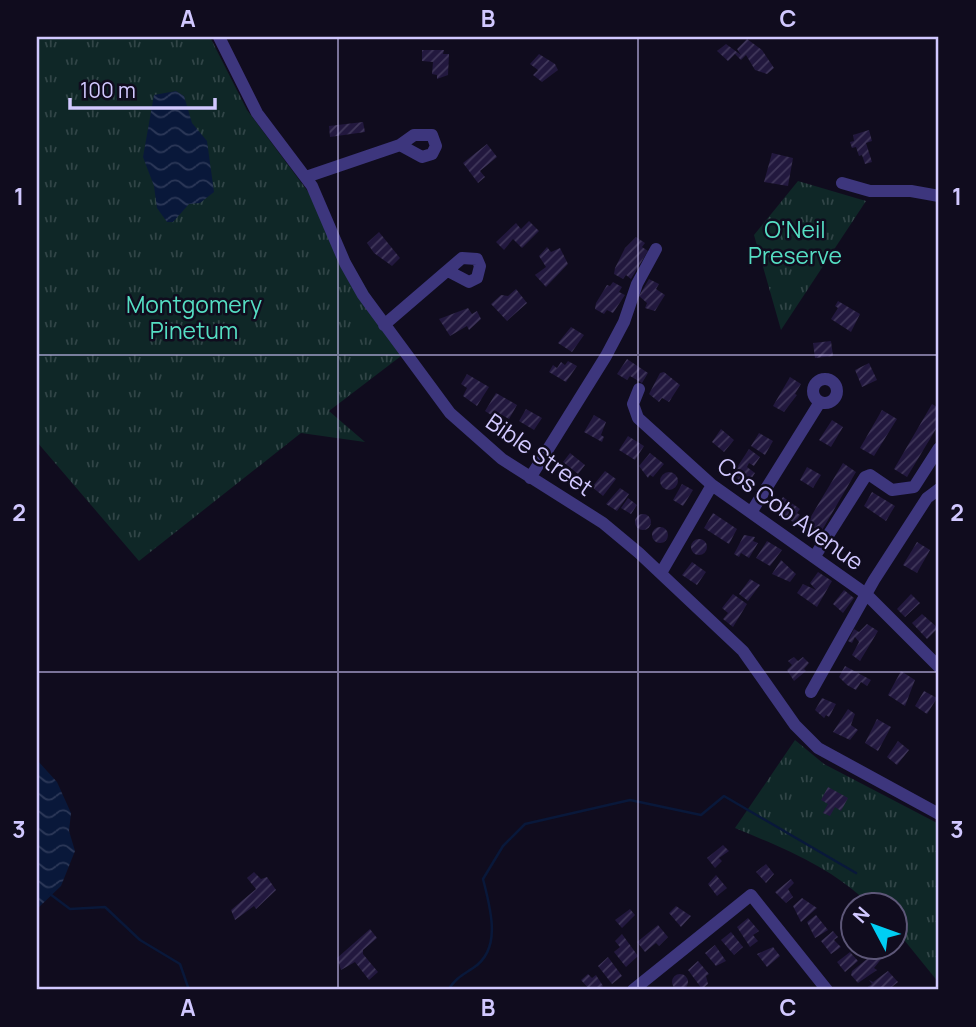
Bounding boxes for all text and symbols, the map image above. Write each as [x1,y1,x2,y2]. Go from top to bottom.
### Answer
text: A [180,2,196,34]
text: B [481,2,495,34]
text: C [780,2,797,34]
scale bar [70,66,215,110]
text: 100 m [80,76,136,104]
text: 1 [14,180,24,212]
text: 1 [952,180,962,212]
park label: O'Neil Preserve [748,213,842,271]
park label: Montgomery Pinetum [126,288,262,346]
street label: Bible Street [480,405,600,503]
street label: Cos Cob Avenue [711,449,871,577]
text: 2 [12,496,26,528]
text: 2 [950,496,964,528]
text: 3 [12,813,26,845]
text: 3 [950,813,964,845]
north arrow [839,890,909,960]
text: N [847,901,875,929]
text: A [180,991,196,1023]
text: B [481,991,495,1023]
text: C [780,991,797,1023]

